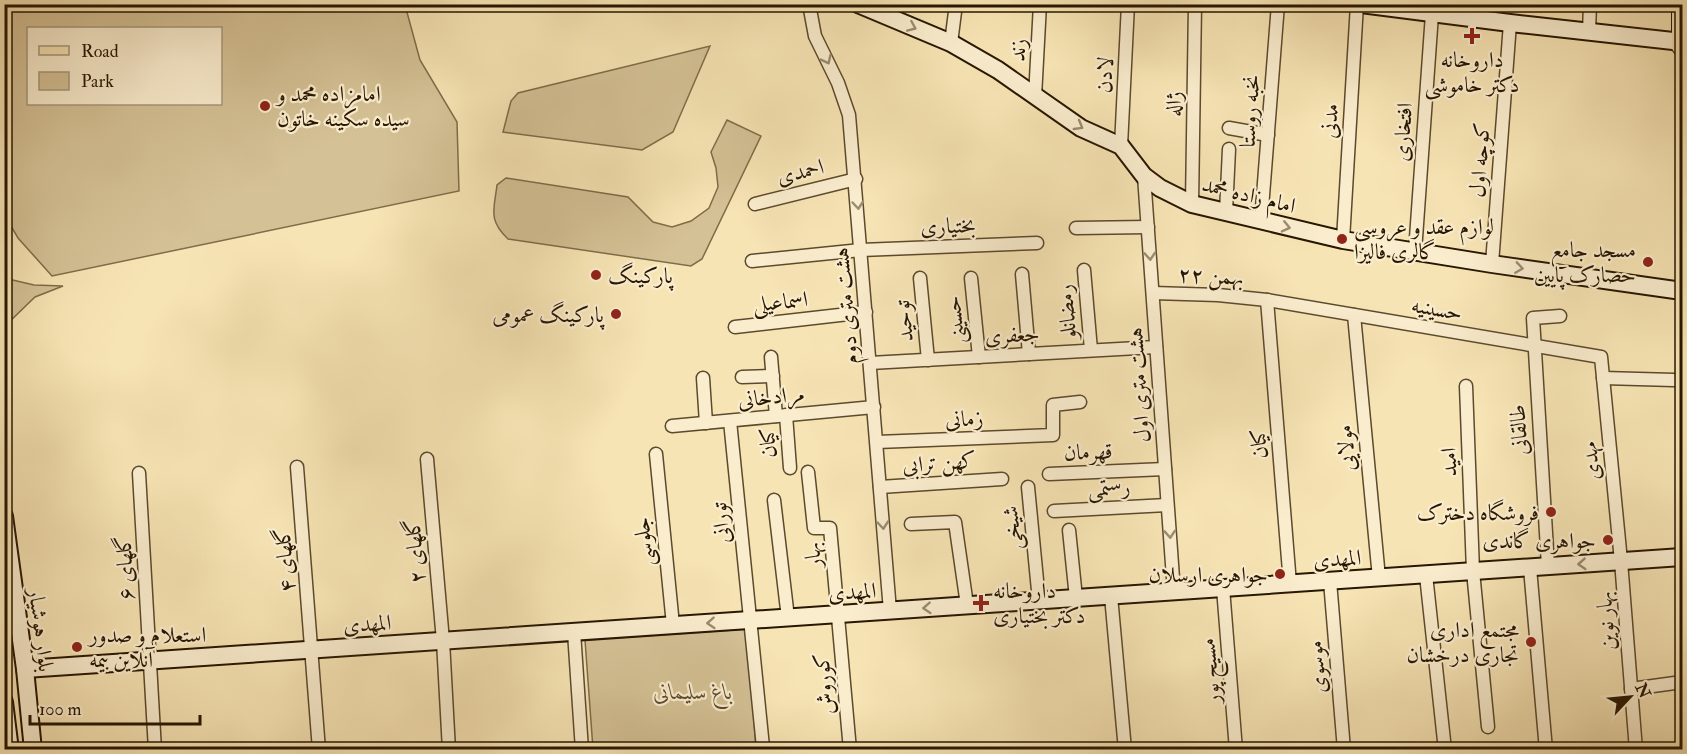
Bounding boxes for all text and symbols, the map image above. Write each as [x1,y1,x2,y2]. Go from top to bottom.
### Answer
one-way arrow [905,20,916,32]
legend [27,27,222,105]
marker: داروخانه دکتر خاموشی [1465,29,1479,43]
street label: زند [1003,38,1033,63]
text: Road [81,40,119,63]
place label: داروخانه دکتر خاموشی [1425,46,1519,100]
one-way arrow [819,53,831,64]
street label: لادن [1090,56,1120,94]
text: Park [81,70,114,93]
street label: نخبه روستا [1233,74,1267,148]
place label: امامزاده محمد و سیده سکینه خاتون [275,80,410,133]
street label: ژاله [1160,91,1188,117]
marker: امامزاده محمد و سیده سکینه خاتون [258,99,272,113]
street label: افتخاری [1387,102,1419,162]
street label: مدنی [1315,103,1345,139]
one-way arrow [1073,118,1083,130]
street label: کوچه اول [1463,122,1498,199]
street label: احمدی [774,153,827,191]
street label: امام زاده محمد [1198,170,1299,225]
one-way arrow [851,200,864,209]
street label: بختیاری [920,211,976,241]
place label: لوازم عقد و عروسی گالری فالیزا [1354,213,1494,266]
one-way arrow [1281,220,1291,233]
marker: لوازم عقد و عروسی گالری فالیزا [1335,232,1349,246]
place label: مسجد جامع حصارک پایین [1534,236,1636,291]
street label: هشت متری دوم [827,246,870,366]
one-way arrow [1143,251,1156,260]
marker: مسجد جامع حصارک پایین [1641,255,1655,269]
street label: ۲۲ بهمن [1177,260,1245,293]
place label: پارکینگ [608,262,675,292]
one-way arrow [1515,262,1524,274]
marker: پارکینگ [589,268,603,282]
street label: رمضانلو [1051,283,1084,343]
street label: اسماعیلی [751,285,809,321]
street label: حسینیه [1409,291,1465,327]
street label: حسینی [939,294,972,345]
street label: توحید [888,298,920,343]
place label: پارکینگ عمومی [492,301,606,331]
marker: پارکینگ عمومی [609,307,623,321]
street label: جعفری [984,320,1040,350]
street label: هشت متری اول [1121,326,1157,443]
street label: مرادخانی [736,380,806,415]
street label: زمانی [944,404,984,434]
street label: طالقانی [1503,404,1535,456]
street label: مولایی [1330,423,1363,472]
street label: کیان [753,427,783,459]
street label: کیان [1244,428,1274,460]
street label: قهرمان [1063,437,1113,467]
street label: مهدی [1575,440,1607,482]
street label: کهن ترابی [901,446,977,482]
street label: امید [1435,447,1463,477]
street label: رستمی [1087,473,1131,504]
place label: فروشگاه دخترک [1417,499,1539,527]
street label: تورانی [705,500,737,545]
street label: شیخی [996,505,1029,551]
marker: فروشگاه دخترک [1544,505,1558,519]
street label: جلوسی [627,516,662,568]
street label: گلهای ۲ [398,517,432,585]
one-way arrow [876,520,889,529]
street label: گلهای ۴ [268,526,302,594]
place label: جواهری گاندی [1482,527,1596,555]
one-way arrow [1163,530,1176,539]
marker: جواهری گاندی [1601,533,1615,547]
street label: گلهای ۶ [109,535,141,601]
street label: بهار [798,541,828,571]
street label: المهدی [1312,543,1362,575]
one-way arrow [1578,557,1587,570]
place label: جواهری ارسلان [1148,561,1268,589]
marker: جواهری ارسلان [1273,567,1287,581]
street label: المهدی [827,576,877,608]
place label: داروخانه دکتر بختیاری [993,577,1085,630]
street label: بلوار هوشیار [22,585,60,674]
street label: بهار نوین [1590,590,1622,651]
marker: داروخانه دکتر بختیاری [974,596,988,610]
one-way arrow [922,602,931,615]
street label: المهدی [342,608,392,640]
one-way arrow [707,616,716,629]
place label: مجتمع اداری تجاری درخشان [1406,616,1520,669]
place label: استعلام و صدور آنلاین بیمه [87,621,206,674]
marker: مجتمع اداری تجاری درخشان [1524,635,1538,649]
street label: مسیح پور [1193,637,1232,707]
street label: موسوی [1301,639,1333,695]
marker: استعلام و صدور آنلاین بیمه [70,640,84,654]
street label: کوروش [807,652,841,716]
north arrow [1600,667,1660,727]
park label: باغ سلیمانی [653,678,733,710]
text: N [1630,679,1655,702]
scale bar [30,688,200,726]
text: 100 m [39,698,82,721]

